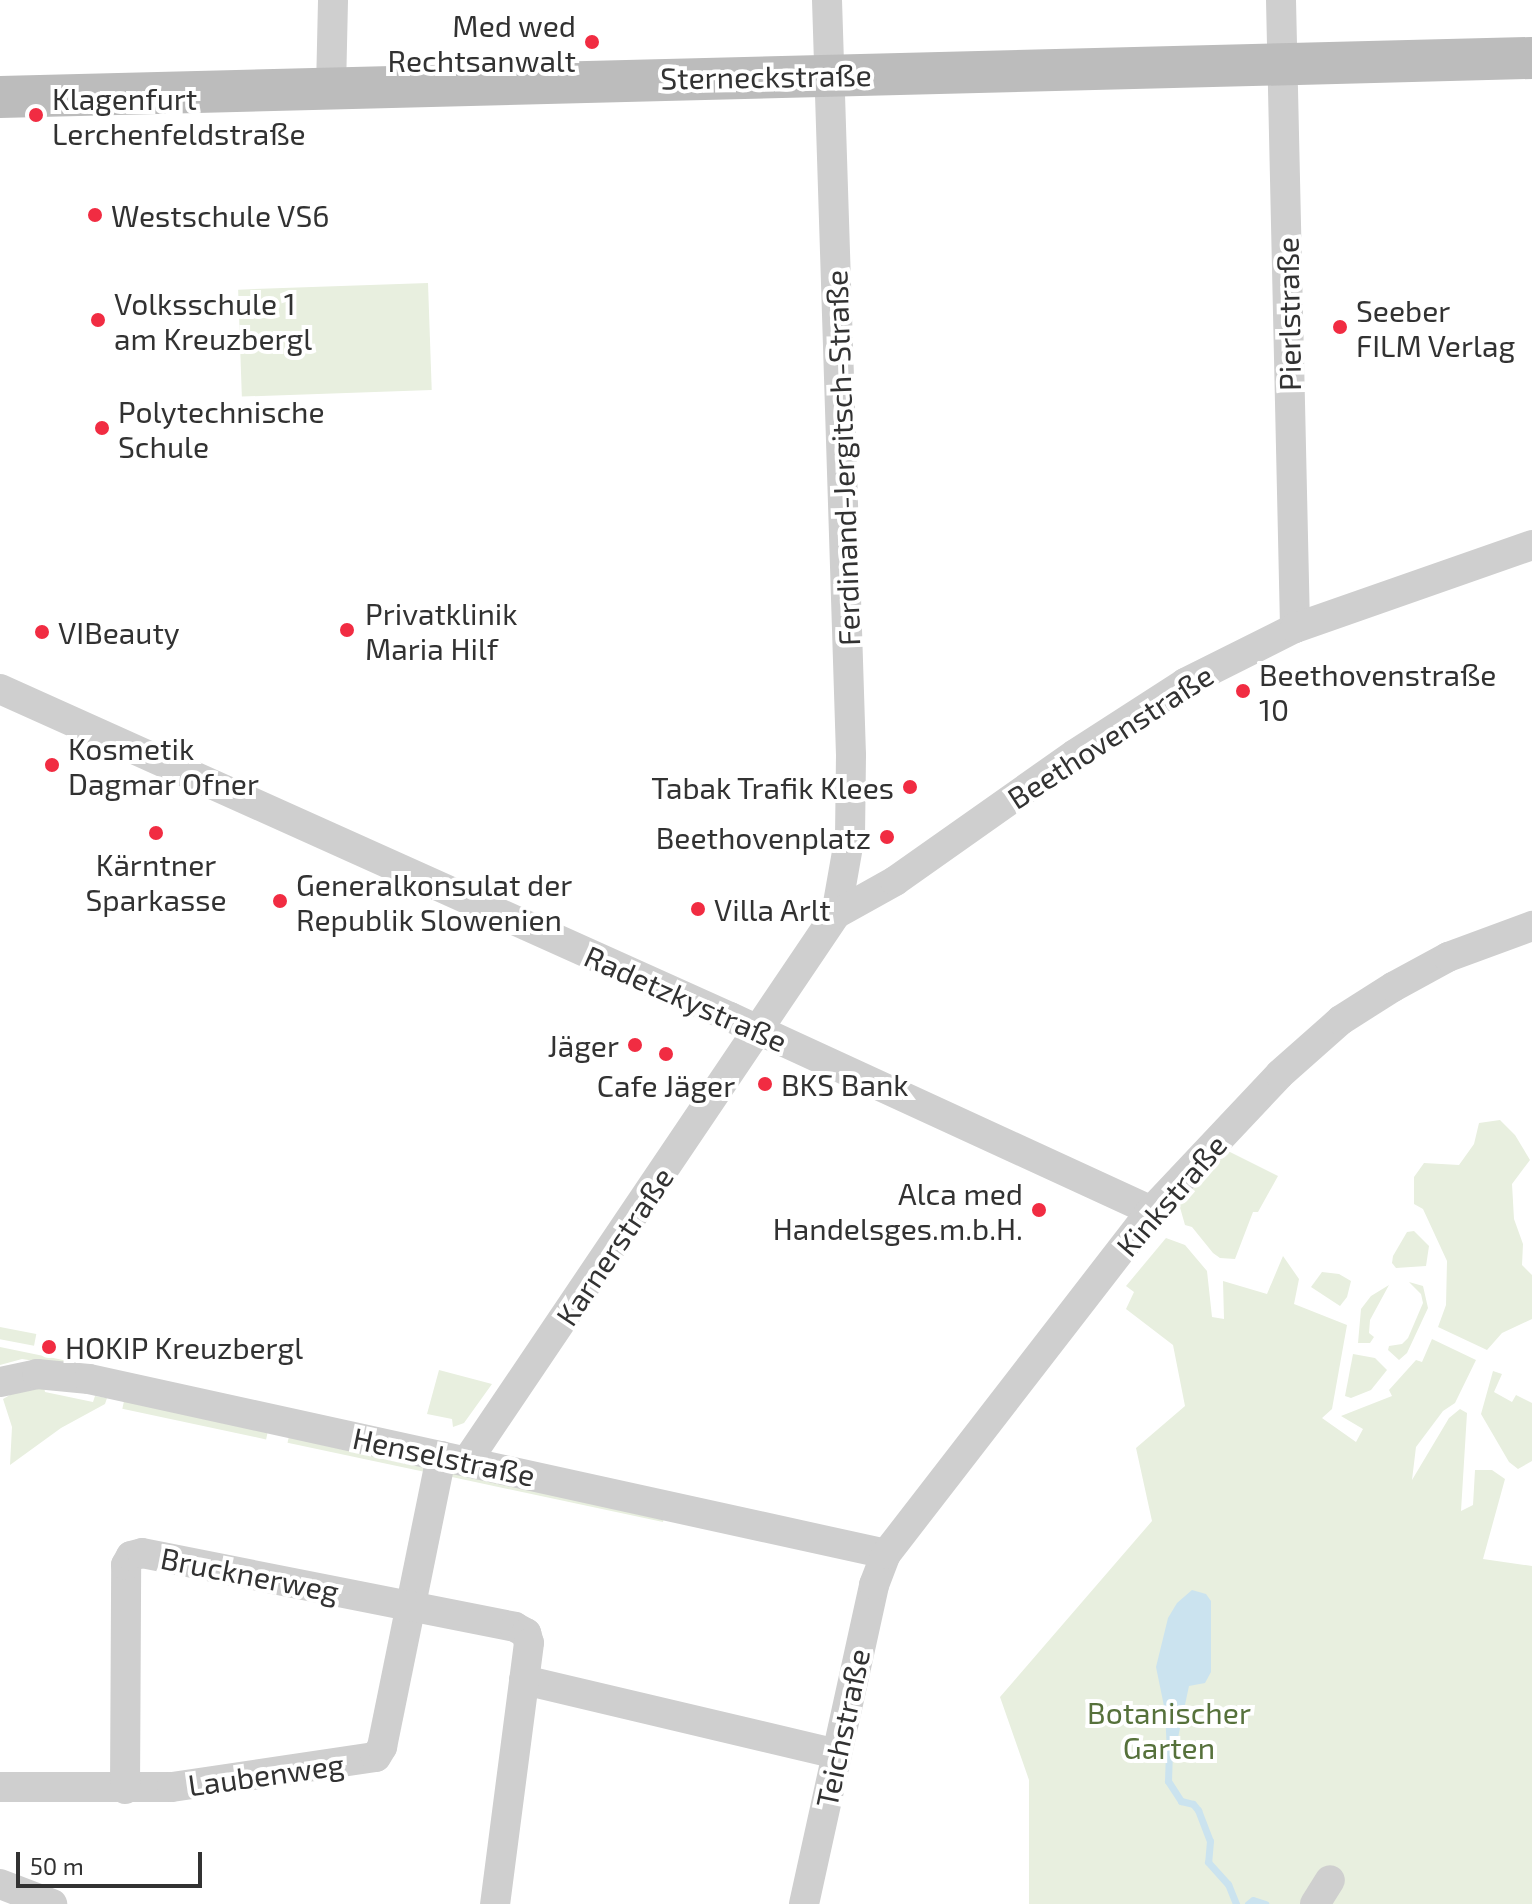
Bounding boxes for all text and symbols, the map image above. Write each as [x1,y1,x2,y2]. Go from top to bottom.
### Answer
place label: Med wed Rechtsanwalt [388,7,576,78]
marker: Med wed Rechtsanwalt [583,33,601,51]
street label: Sterneckstraße [660,56,872,96]
place label: Klagenfurt Lerchenfeldstraße [52,80,306,150]
marker: Klagenfurt Lerchenfeldstraße [27,106,45,124]
place label: Westschule VS6 [111,197,330,233]
marker: Westschule VS6 [86,206,104,224]
street label: Pierlstraße [1269,237,1307,391]
street label: Ferdinand-Jergitsch-Straße [817,269,867,647]
place label: Volksschule 1 am Kreuzbergl [114,285,312,356]
place label: Seeber FILM Verlag [1356,292,1516,362]
marker: Volksschule 1 am Kreuzbergl [89,311,107,329]
marker: Seeber FILM Verlag [1331,318,1349,336]
place label: Polytechnische Schule [118,393,325,464]
marker: Polytechnische Schule [93,419,111,437]
place label: Privatklinik Maria Hilf [365,595,518,666]
place label: VIBeauty [58,614,180,650]
marker: Privatklinik Maria Hilf [336,619,358,641]
marker: VIBeauty [33,623,51,641]
street label: Beethovenstraße [1001,656,1219,816]
place label: Beethovenstraße 10 [1259,656,1496,726]
marker: Beethovenstraße 10 [1234,682,1252,700]
place label: Kosmetik Dagmar Ofner [68,730,260,800]
marker: Kosmetik Dagmar Ofner [43,756,61,774]
place label: Tabak Trafik Klees [650,769,894,805]
marker: Tabak Trafik Klees [901,778,919,796]
place label: Beethovenplatz [656,819,871,855]
marker: Kärntner Sparkasse [147,824,165,842]
marker: Beethovenplatz [878,828,896,846]
place label: Kärntner Sparkasse [85,846,227,916]
place label: Generalkonsulat der Republik Slowenien [296,866,572,936]
place label: Villa Arlt [714,891,832,927]
marker: Generalkonsulat der Republik Slowenien [271,892,289,910]
marker: Villa Arlt [689,900,707,918]
street label: Radetzkystraße [579,937,793,1059]
place label: Jäger [548,1027,619,1063]
marker: Jäger [626,1036,644,1054]
marker: Cafe Jäger [657,1045,675,1063]
place label: BKS Bank [781,1066,909,1102]
place label: Cafe Jäger [597,1067,735,1103]
marker: BKS Bank [756,1075,774,1093]
street label: Kinkstraße [1108,1127,1234,1263]
street label: Karnerstraße [548,1160,680,1332]
place label: Alca med Handelsges.m.b.H. [773,1175,1023,1246]
marker: Alca med Handelsges.m.b.H. [1030,1201,1048,1219]
place label: HOKIP Kreuzbergl [65,1329,304,1365]
marker: HOKIP Kreuzbergl [40,1338,58,1356]
street label: Henselstraße [350,1419,538,1493]
street label: Brucknerweg [158,1539,342,1609]
street label: Teichstraße [808,1645,876,1811]
park label: Botanischer Garten [1087,1694,1251,1764]
street label: Laubenweg [186,1745,346,1803]
scale bar [20,1836,206,1886]
text: 50 m [30,1851,84,1880]

